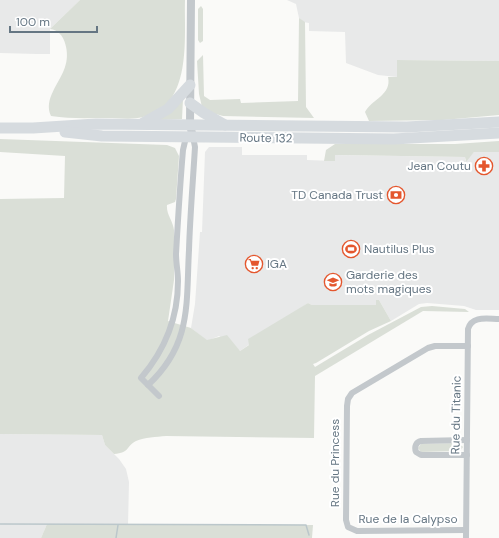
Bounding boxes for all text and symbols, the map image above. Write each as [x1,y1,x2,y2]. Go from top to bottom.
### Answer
scale bar [10,8,97,34]
text: 100 m [16,14,50,30]
street label: Route 132 [239,130,293,146]
pharmacy icon: Jean Coutu [474,156,494,176]
place label: Jean Coutu [407,158,471,174]
bank icon: TD Canada Trust [386,185,406,205]
place label: TD Canada Trust [291,187,383,203]
sports icon: Nautilus Plus [341,239,361,259]
place label: Nautilus Plus [364,241,435,257]
supermarket icon: IGA [244,254,264,274]
place label: IGA [267,256,287,272]
place label: Garderie des mots magiques [346,267,432,297]
school or university icon: Garderie des mots magiques [323,272,343,292]
street label: Rue du Titanic [447,375,465,455]
street label: Rue du Princess [327,419,343,507]
street label: Rue de la Calypso [358,511,458,527]

